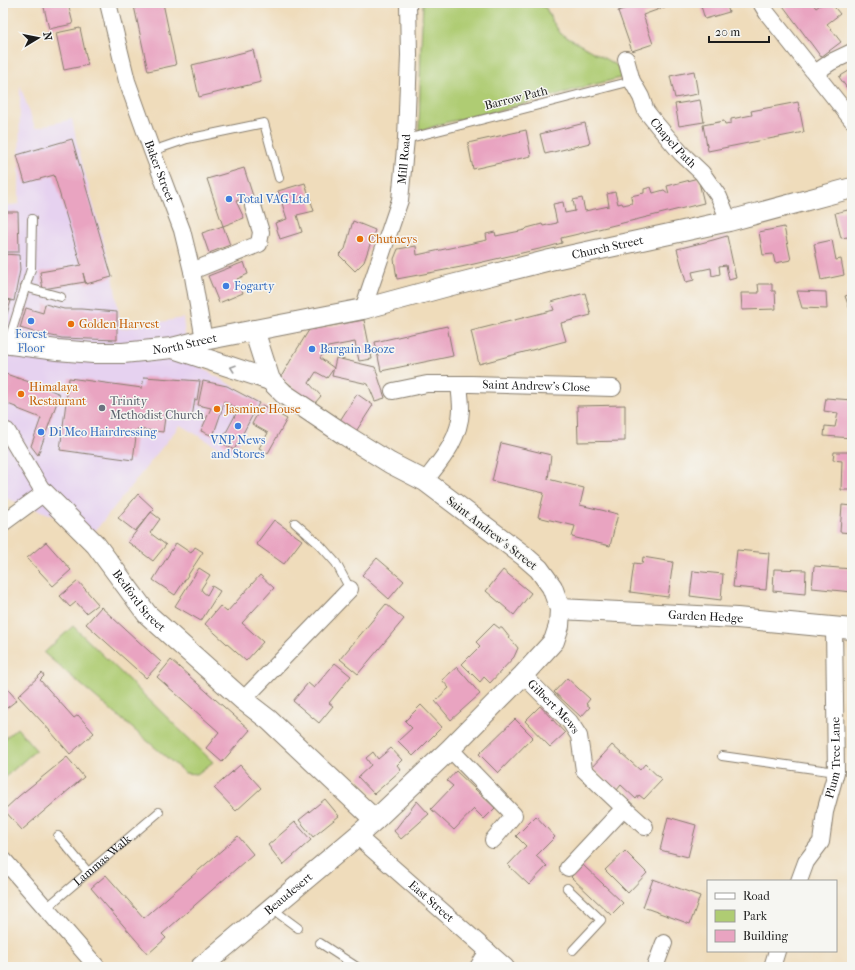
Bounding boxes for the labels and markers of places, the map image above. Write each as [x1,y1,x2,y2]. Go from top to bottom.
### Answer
place label: Total VAG Ltd [237,192,310,206]
marker: Total VAG Ltd [224,194,234,204]
place label: Chutneys [368,232,418,246]
marker: Chutneys [355,234,365,244]
place label: Fogarty [234,279,275,293]
marker: Fogarty [221,281,231,291]
marker: Forest Floor [26,316,36,326]
place label: Golden Harvest [79,317,160,331]
marker: Golden Harvest [66,319,76,329]
place label: Forest Floor [15,327,48,355]
place label: Bargain Booze [320,342,395,356]
marker: Bargain Booze [307,344,317,354]
place label: Himalaya Restaurant [29,380,87,408]
marker: Himalaya Restaurant [16,389,26,399]
place label: Trinity Methodist Church [110,394,204,422]
place label: Jasmine House [224,402,301,416]
marker: Trinity Methodist Church [97,403,107,413]
marker: Jasmine House [212,404,222,414]
marker: VNP News and Stores [233,421,243,431]
place label: Di Meo Hairdressing [49,425,157,439]
marker: Di Meo Hairdressing [36,427,46,437]
place label: VNP News and Stores [210,433,266,461]

